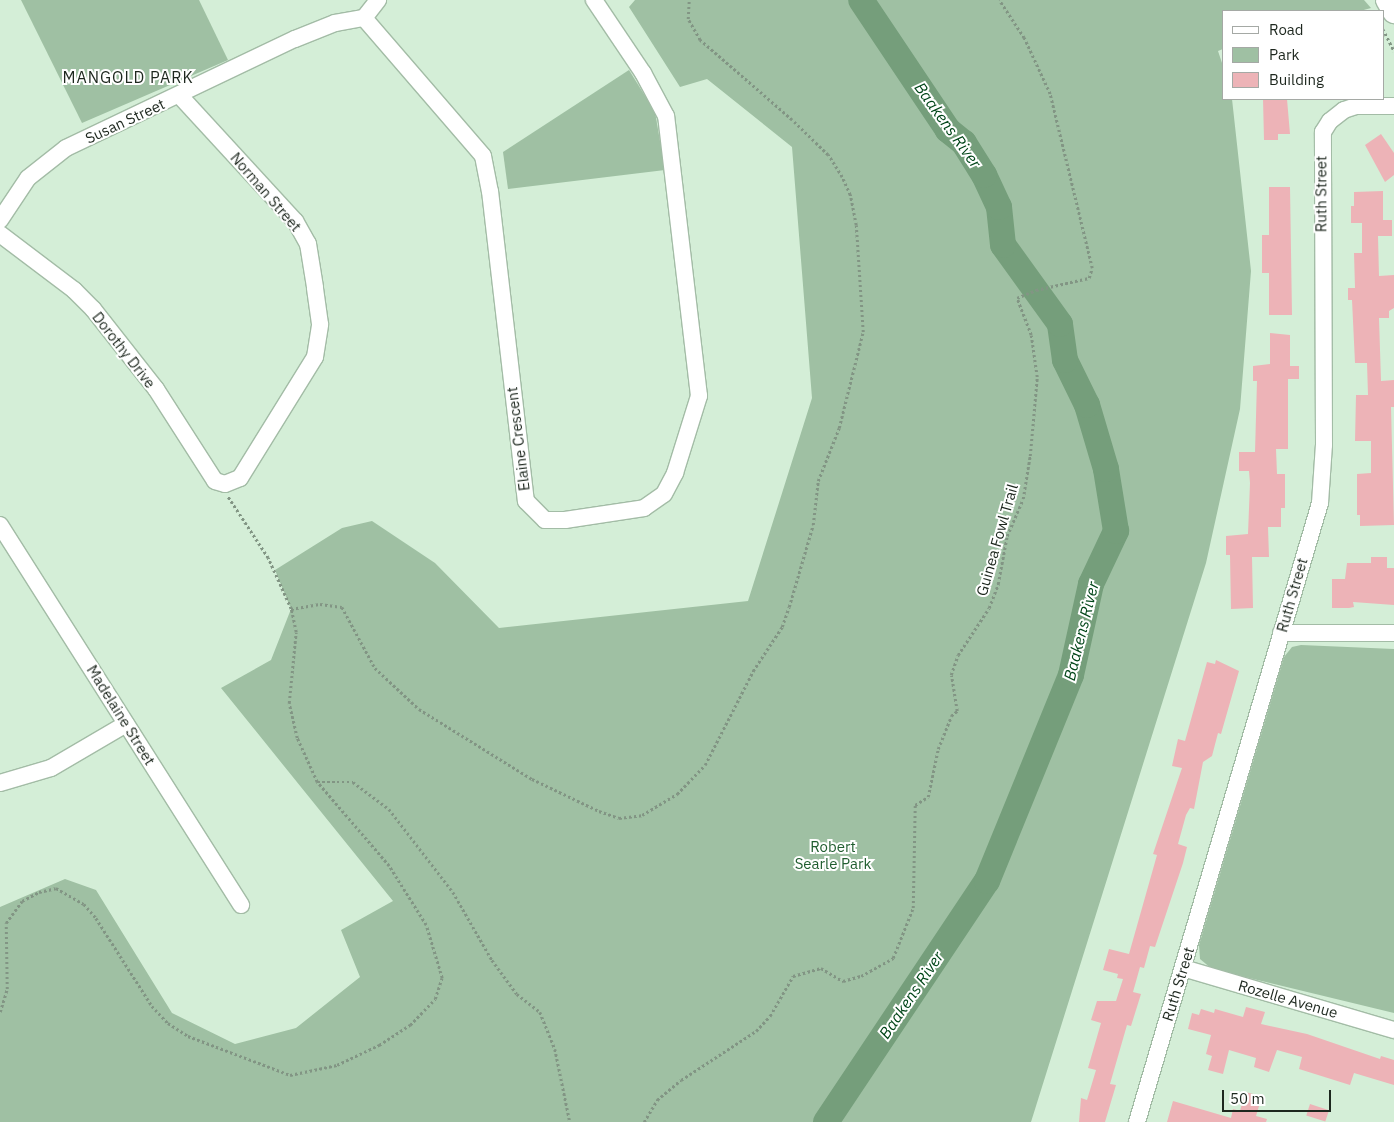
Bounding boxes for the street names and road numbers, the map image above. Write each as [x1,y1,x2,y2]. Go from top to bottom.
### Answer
street label: Susan Street [82,95,168,147]
street label: Norman Street [227,149,305,235]
street label: Ruth Street [1312,156,1330,232]
street label: Dorothy Drive [89,308,159,392]
street label: Elaine Crescent [503,386,533,492]
street label: Guinea Fowl Trail [972,482,1022,598]
street label: Ruth Street [1273,556,1311,634]
street label: Madelaine Street [83,662,159,768]
street label: Ruth Street [1158,945,1198,1023]
street label: Rozelle Avenue [1236,976,1340,1022]

